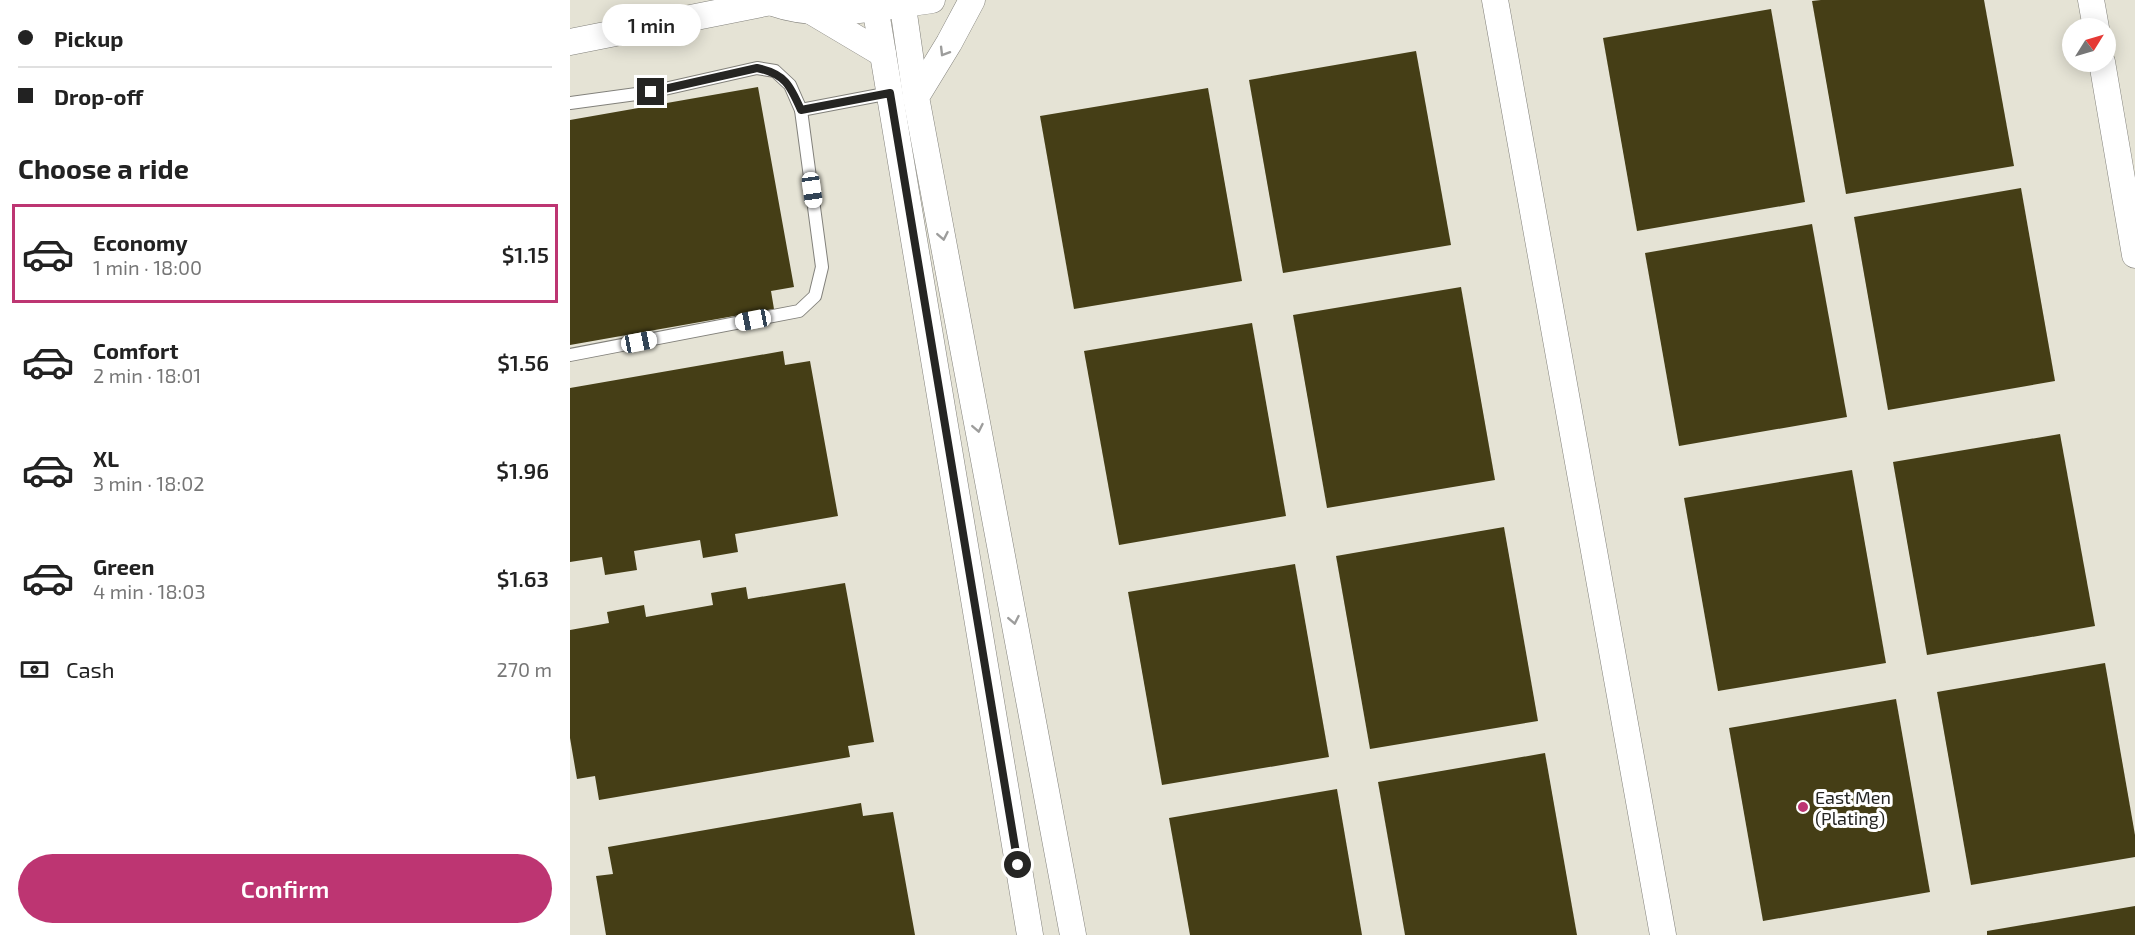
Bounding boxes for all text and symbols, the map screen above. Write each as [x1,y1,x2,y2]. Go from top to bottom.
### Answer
callout: 1 min [602,5,700,47]
text: 1 min [628,13,675,37]
north arrow [2062,18,2116,72]
map controls [2062,18,2116,72]
text: Pickup [54,25,123,51]
one-way arrow [940,46,952,56]
route end [637,78,664,105]
text: Drop-off [54,83,143,109]
text: Choose a ride [18,152,189,184]
car [801,171,823,209]
icon: car [21,227,75,281]
text: Economy [93,229,188,255]
one-way arrow [936,232,948,241]
text: $1.15 [502,241,549,267]
text: 1 min · 18:00 [93,255,202,279]
car [734,308,772,332]
car [620,330,658,354]
icon: car [21,335,75,389]
text: Comfort [93,337,178,363]
text: $1.56 [497,349,549,375]
text: 2 min · 18:01 [93,363,201,387]
one-way arrow [971,423,984,433]
icon: car [21,443,75,497]
text: XL [93,445,119,471]
text: $1.96 [496,457,549,483]
text: 3 min · 18:02 [93,471,204,495]
icon: car [21,551,75,605]
text: Green [93,553,155,579]
text: $1.63 [497,565,549,591]
text: 4 min · 18:03 [93,579,206,603]
one-way arrow [1007,615,1020,625]
icon: cash [18,653,51,686]
text: Cash [66,656,115,682]
text: 270 m [496,657,552,681]
place label: East Men (Plating) [1815,786,1891,829]
marker: East Men (Plating) [1796,800,1810,814]
route start [1004,851,1031,878]
button: Confirm [18,854,552,923]

